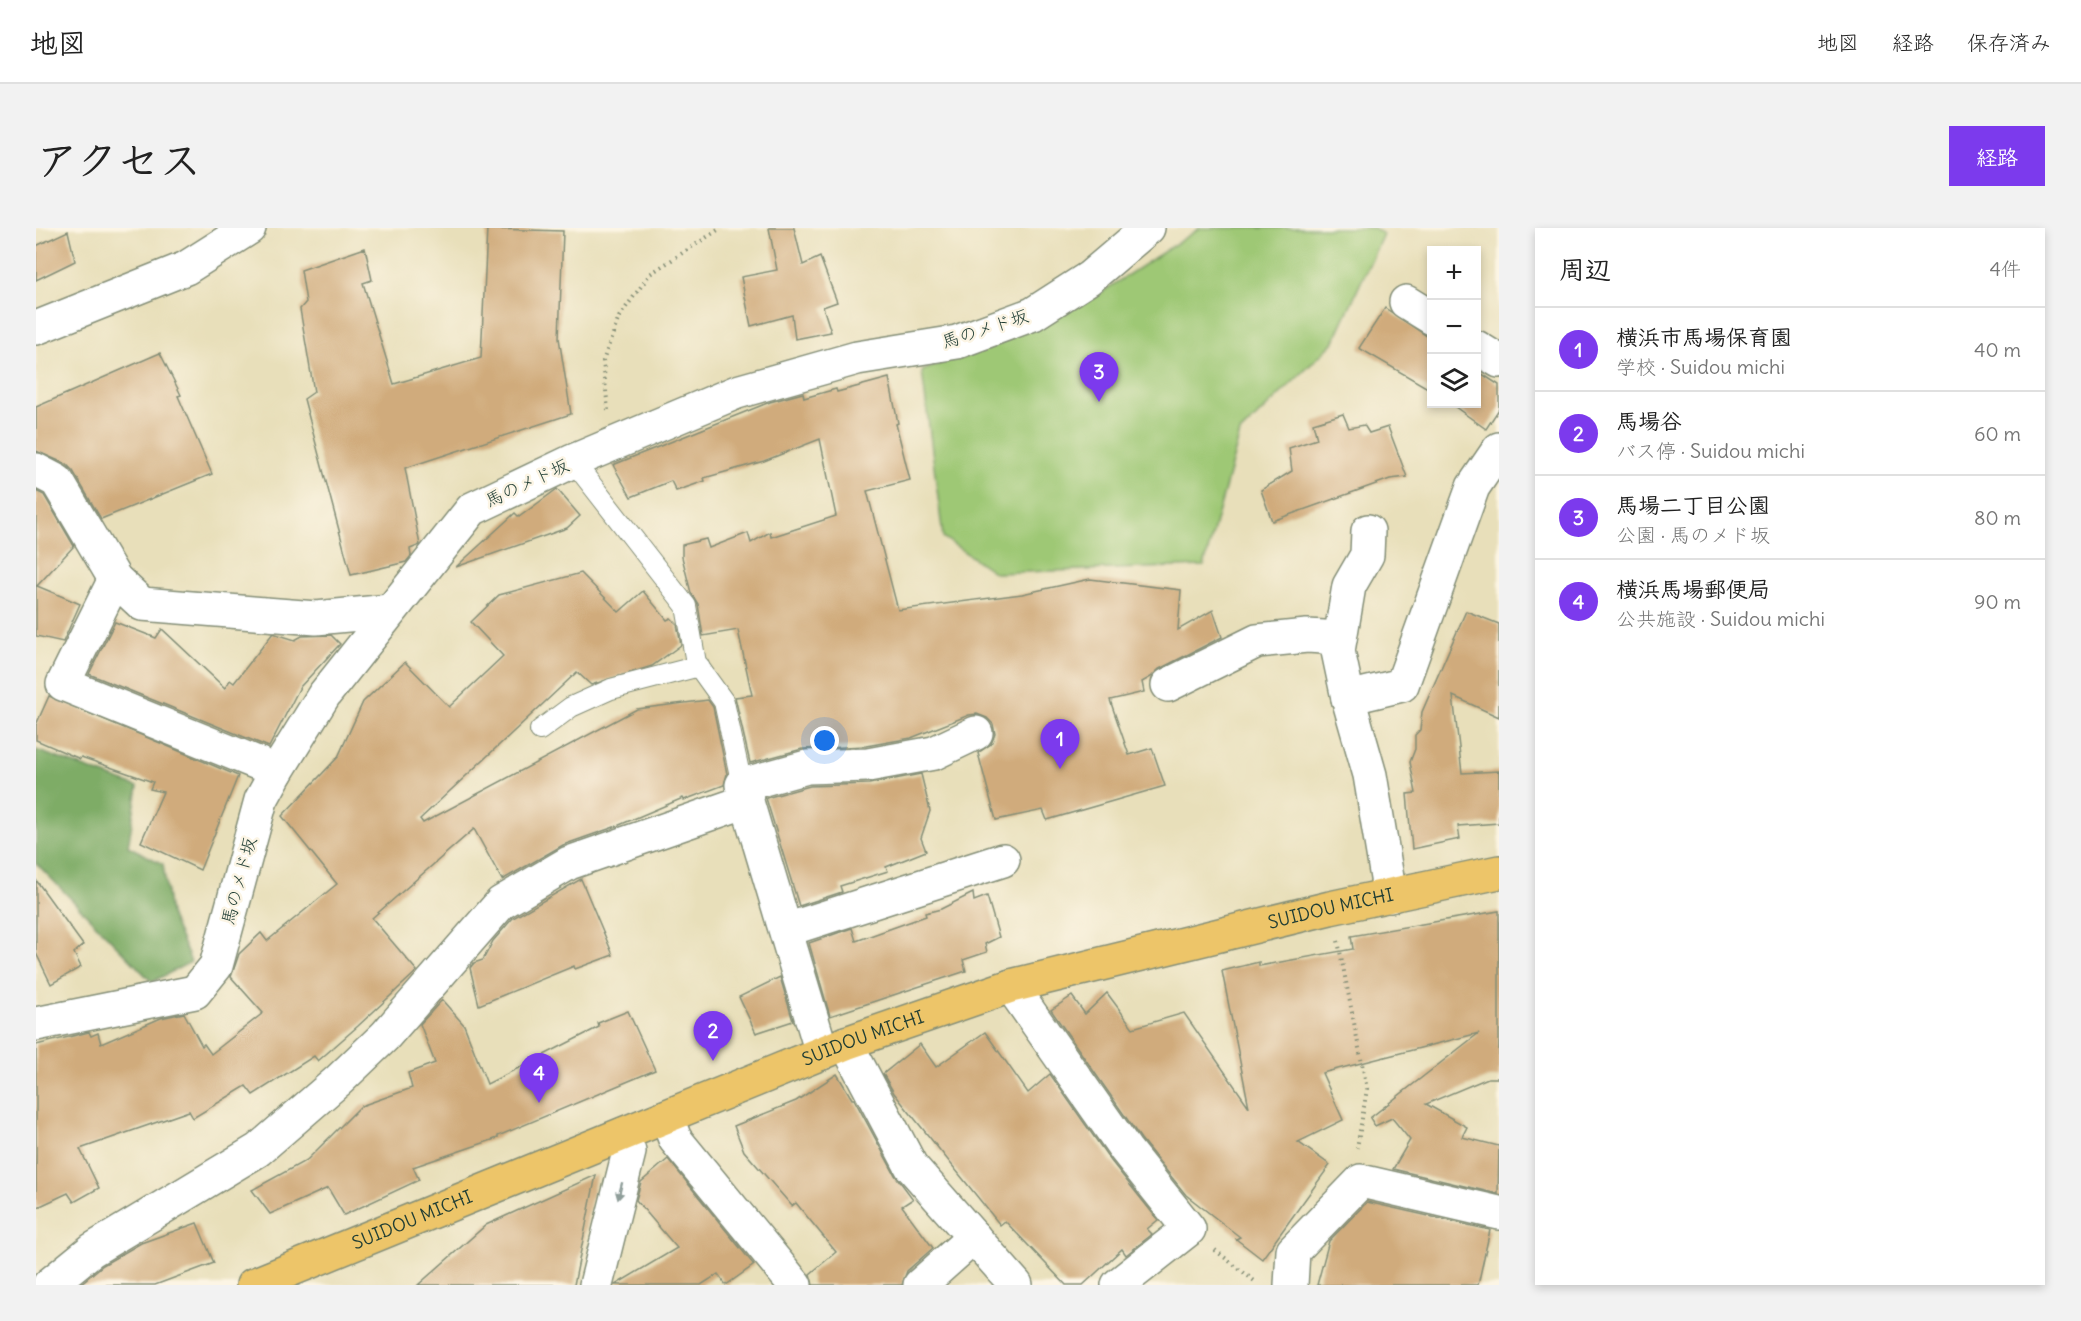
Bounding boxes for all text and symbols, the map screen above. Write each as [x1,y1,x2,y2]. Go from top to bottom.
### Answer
text: 地図 [30,25,86,61]
text: 地図 [1817,29,1859,56]
text: 経路 [1892,29,1934,56]
text: 保存済み [1967,29,2051,56]
button: 経路 [1949,126,2045,186]
text: アクセス [36,134,201,186]
map controls [1427,246,1481,408]
button: + [1427,246,1481,300]
text: 周辺 [1559,253,1611,286]
text: 4件 [1989,256,2021,281]
button: − [1427,300,1481,354]
street label: 馬のメド坂 [938,304,1031,353]
text: 横浜市馬場保育園 [1616,323,1792,351]
text: 1 [1575,337,1582,362]
text: 40 m [1974,337,2021,362]
pin: 3 [1080,352,1118,402]
button: layers [1427,354,1481,408]
text: 学校 · Suidou michi [1616,354,1785,379]
text: 馬場谷 [1616,407,1682,435]
text: 2 [1573,421,1584,446]
text: 60 m [1974,421,2021,446]
text: バス停 · Suidou michi [1616,438,1805,463]
street label: 馬のメド坂 [481,453,572,512]
text: 馬場二丁目公園 [1616,491,1770,519]
text: 3 [1573,505,1584,530]
text: 80 m [1974,505,2021,530]
text: 公園 · 馬のメド坂 [1616,522,1770,547]
text: 横浜馬場郵便局 [1616,575,1770,603]
text: 4 [1573,589,1584,614]
text: 90 m [1974,589,2021,614]
text: 公共施設 · Suidou michi [1616,606,1825,631]
pin: 1 [1040,720,1080,769]
your location [810,726,839,755]
street label: 馬のメド坂 [216,834,261,927]
street label: SUIDOU MICHI [1265,883,1396,934]
street label: SUIDOU MICHI [798,1005,927,1071]
pin: 2 [694,1012,732,1061]
pin: 4 [520,1054,558,1103]
one-way arrow [614,1181,624,1200]
street label: SUIDOU MICHI [348,1185,476,1254]

